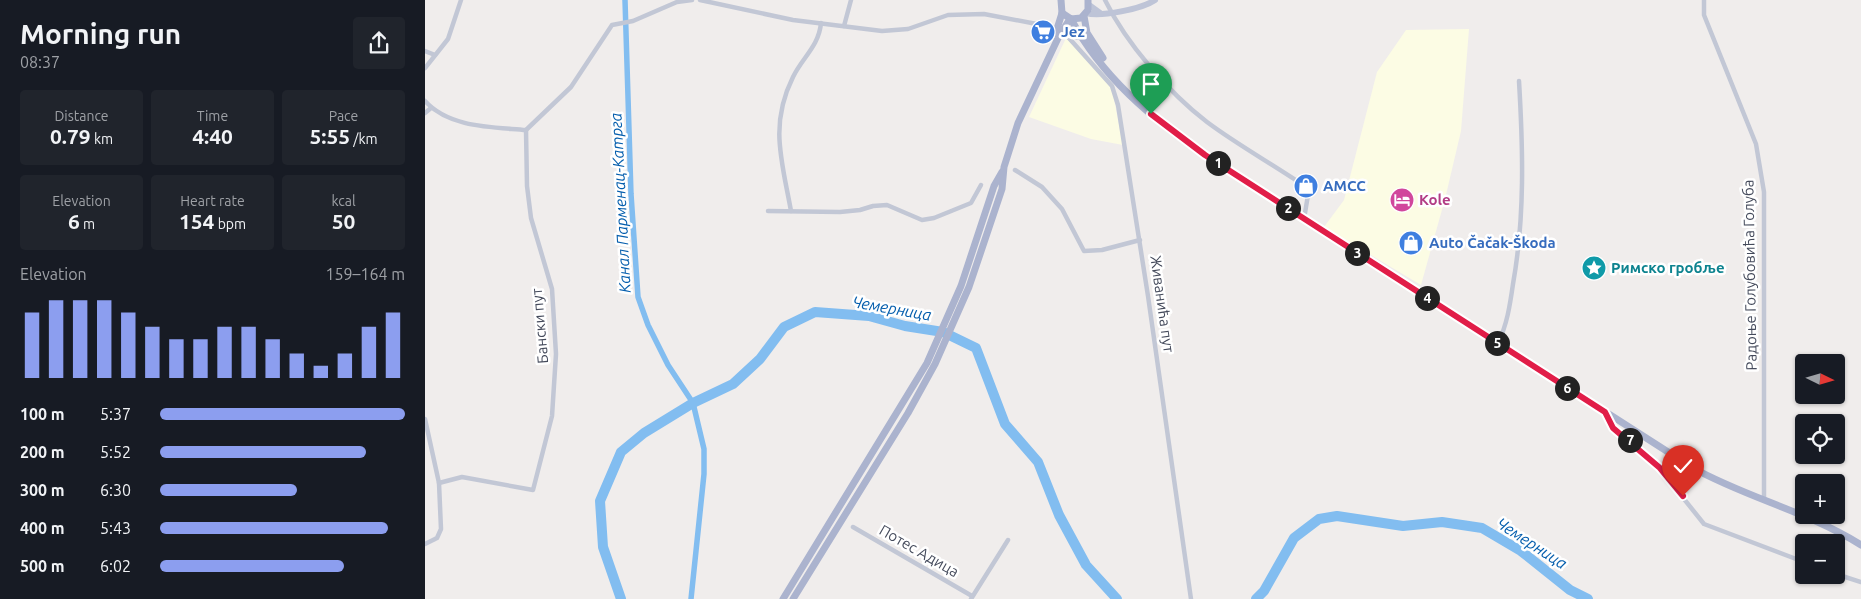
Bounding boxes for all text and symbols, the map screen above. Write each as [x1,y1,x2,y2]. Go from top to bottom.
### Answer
button: share [353,17,405,69]
text: Morning run [20,18,181,49]
supermarket icon: Jez [1030,19,1056,45]
place label: Jez [1061,23,1085,40]
text: 08:37 [20,53,60,71]
pin [1130,63,1172,114]
icon: arrive [1137,70,1165,98]
text: Distance [54,108,109,124]
text: Time [197,108,228,124]
text: Pace [329,108,358,124]
water label: Канал Парменац-Катрга [606,112,634,294]
text: 0.79 [50,124,91,148]
text: 4:40 [192,124,233,148]
text: 5:55 [309,124,350,148]
text: km [91,131,113,147]
text: /km [350,131,378,147]
pin: 1 [1205,150,1231,176]
text: 1 [1215,155,1222,171]
shop icon: АМСС [1293,173,1319,199]
place label: АМСС [1323,177,1366,194]
street label: Радоње Голубовића Голуба [1739,179,1760,371]
hotel icon: Kole [1389,187,1415,213]
place label: Kole [1419,191,1451,208]
text: Elevation [52,193,111,209]
text: Heart rate [180,193,245,209]
text: kcal [331,193,356,209]
pin: 2 [1275,196,1301,220]
text: 2 [1285,200,1292,216]
text: 6 [68,209,80,233]
text: 154 [179,209,214,233]
text: 50 [332,209,355,233]
text: m [80,216,95,232]
text: bpm [214,216,246,232]
shop icon: Auto Čačak-Škoda [1398,230,1424,256]
place label: Auto Čačak-Škoda [1429,234,1556,251]
pin: 3 [1345,240,1369,266]
text: 3 [1354,245,1361,261]
street label: Живанића пут [1147,254,1178,354]
place icon: Римско гробље [1581,255,1607,281]
place label: Римско гробље [1611,259,1725,276]
text: Elevation [20,265,87,283]
text: 159–164 m [325,265,405,283]
pin: 4 [1415,286,1439,310]
street label: Бански пут [528,287,551,364]
text: 4 [1424,290,1431,306]
water label: Чемерница [851,292,933,324]
pin: 5 [1485,330,1509,356]
text: 5 [1494,335,1501,351]
north arrow [1795,354,1845,404]
map controls [1795,354,1845,584]
pin: 6 [1555,376,1579,400]
text: 6 [1564,380,1571,396]
text: 100 m [20,405,65,423]
text: 5:37 [100,405,131,423]
button: locate [1795,414,1845,464]
pin: 7 [1617,428,1643,452]
text: 7 [1627,432,1634,448]
text: 200 m [20,443,65,461]
text: 5:52 [100,443,131,461]
pin [1662,445,1704,496]
icon: check [1669,452,1697,480]
button: + [1795,474,1845,524]
text: 300 m [20,481,65,499]
text: 6:30 [100,481,131,499]
water label: Чемерница [1494,514,1571,572]
text: 400 m [20,519,65,537]
text: 5:43 [100,519,131,537]
street label: Потес Адица [877,521,962,580]
button: − [1795,534,1845,584]
text: 500 m [20,557,65,575]
text: 6:02 [100,557,131,575]

